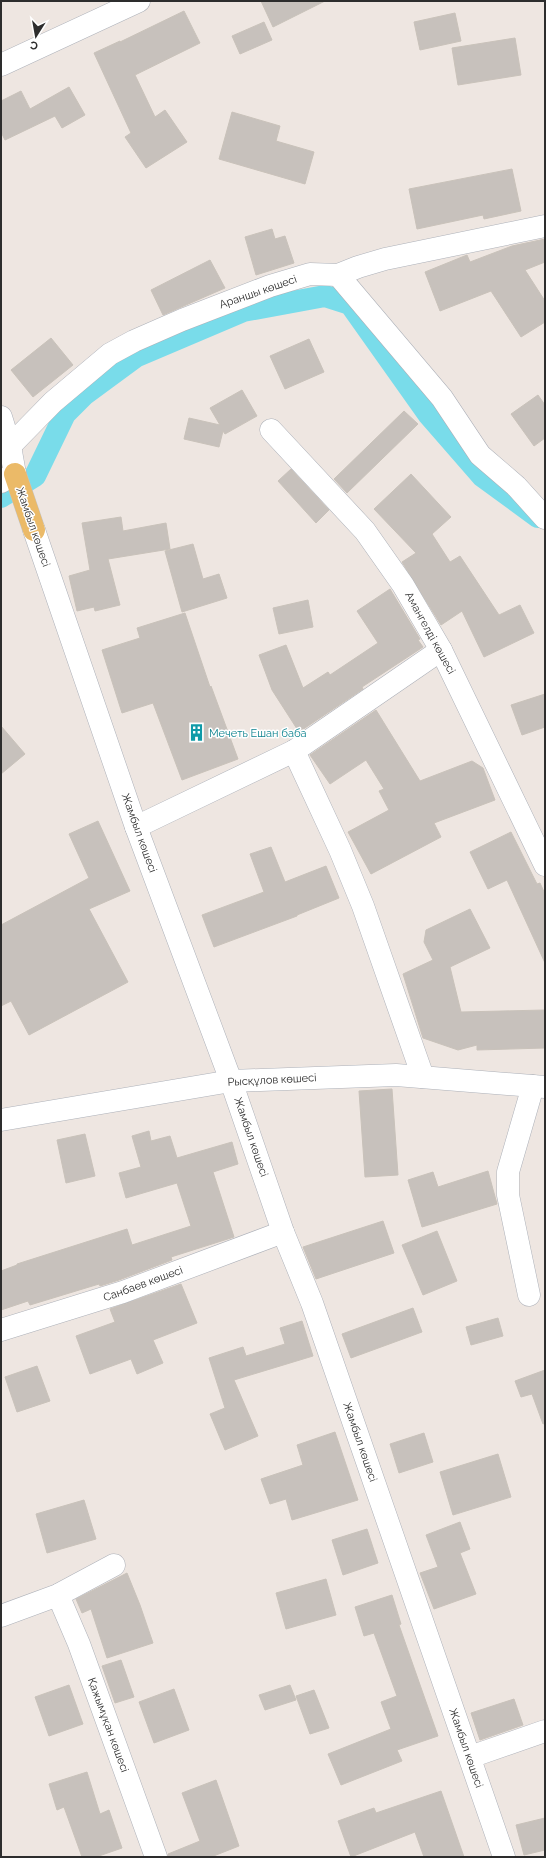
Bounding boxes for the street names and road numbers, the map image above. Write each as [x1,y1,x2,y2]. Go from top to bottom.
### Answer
street label: Араншы көшесі [217,273,299,311]
street label: Жамбыл көшесі [13,485,53,569]
street label: Амангелді көшесі [402,590,458,676]
street label: Жамбыл көшесі [119,792,159,874]
street label: Рысқұлов көшесі [227,1071,317,1089]
street label: Жамбыл көшесі [231,1095,271,1179]
street label: Санбаев көшесі [102,1264,184,1304]
street label: Жамбыл көшесі [340,1400,380,1484]
street label: Қажымұқан көшесі [85,1676,131,1774]
street label: Жамбыл көшесі [446,1706,486,1790]

